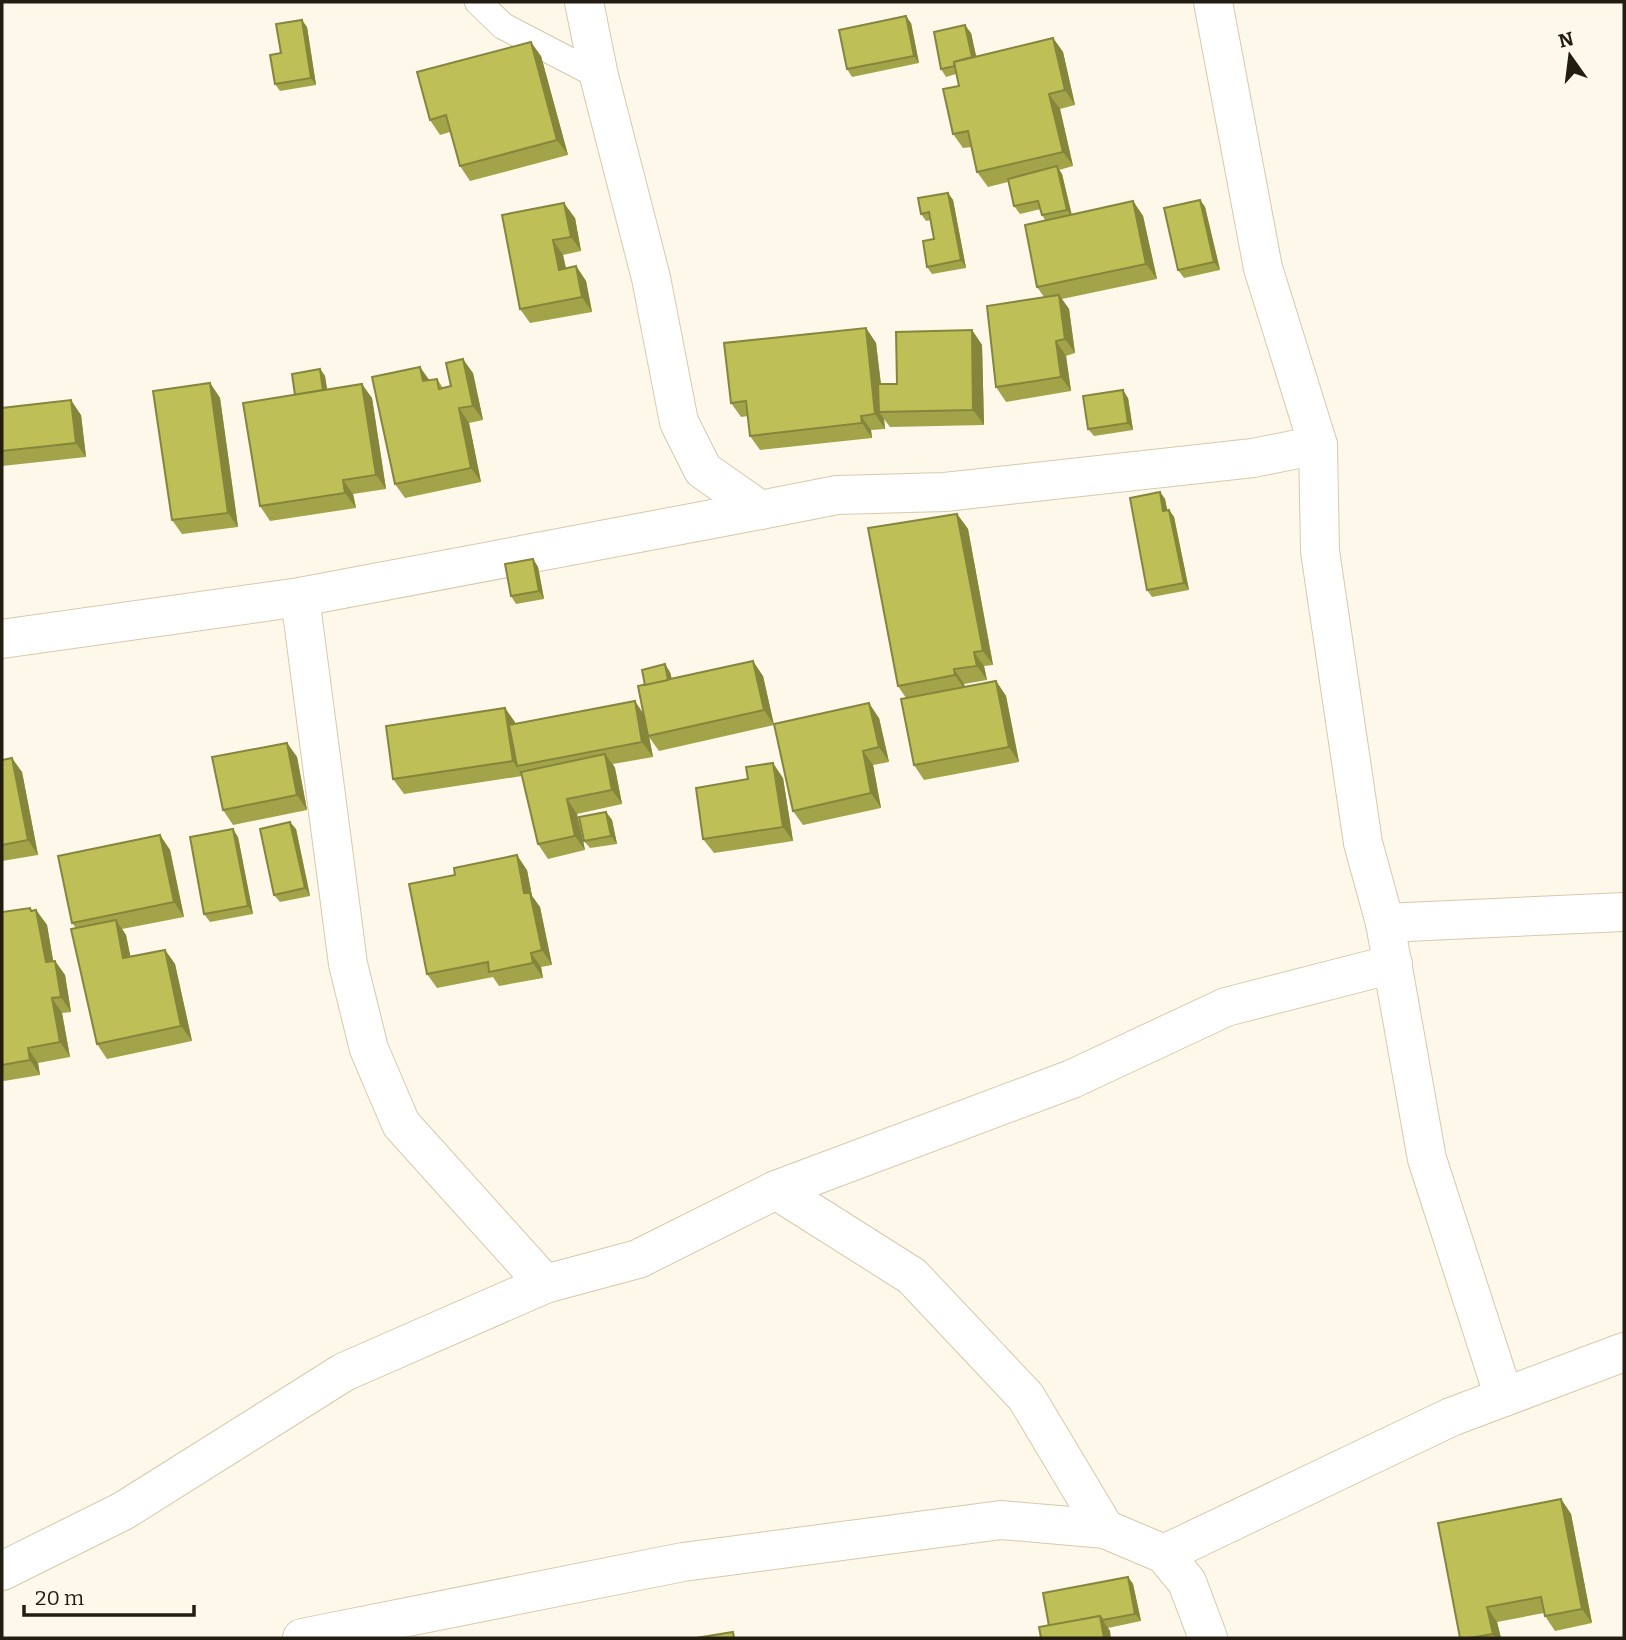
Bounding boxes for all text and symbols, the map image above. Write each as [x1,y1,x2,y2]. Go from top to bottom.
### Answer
north arrow [1535,21,1605,91]
text: N [1556,27,1576,53]
scale bar [24,1574,194,1618]
text: 20 m [35,1585,84,1611]

